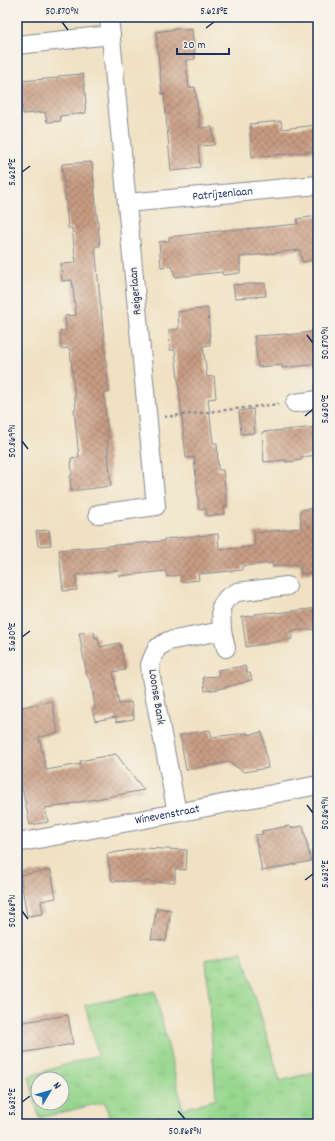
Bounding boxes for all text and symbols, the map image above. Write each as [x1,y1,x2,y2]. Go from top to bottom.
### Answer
text: 50.870°N [45,5,79,19]
text: 5.628°E [200,5,228,19]
scale bar [177,30,229,56]
text: 20 m [183,37,206,54]
text: 5.628°E [6,158,20,186]
street label: Patrijzenlaan [192,183,254,205]
street label: Reigerlaan [125,266,147,316]
text: 50.870°N [319,326,333,360]
text: 5.630°E [319,394,333,423]
text: 50.869°N [6,424,20,458]
text: 5.630°E [6,622,20,651]
street label: Loonse Bank [143,668,169,726]
text: 50.869°N [319,796,333,830]
street label: Winevenstraat [134,800,202,829]
text: 5.632°E [319,860,333,888]
text: 50.868°N [6,895,20,927]
north arrow [30,1071,70,1111]
text: N [48,1079,65,1094]
text: 5.632°E [6,1088,20,1116]
text: 50.868°N [169,1125,201,1139]

